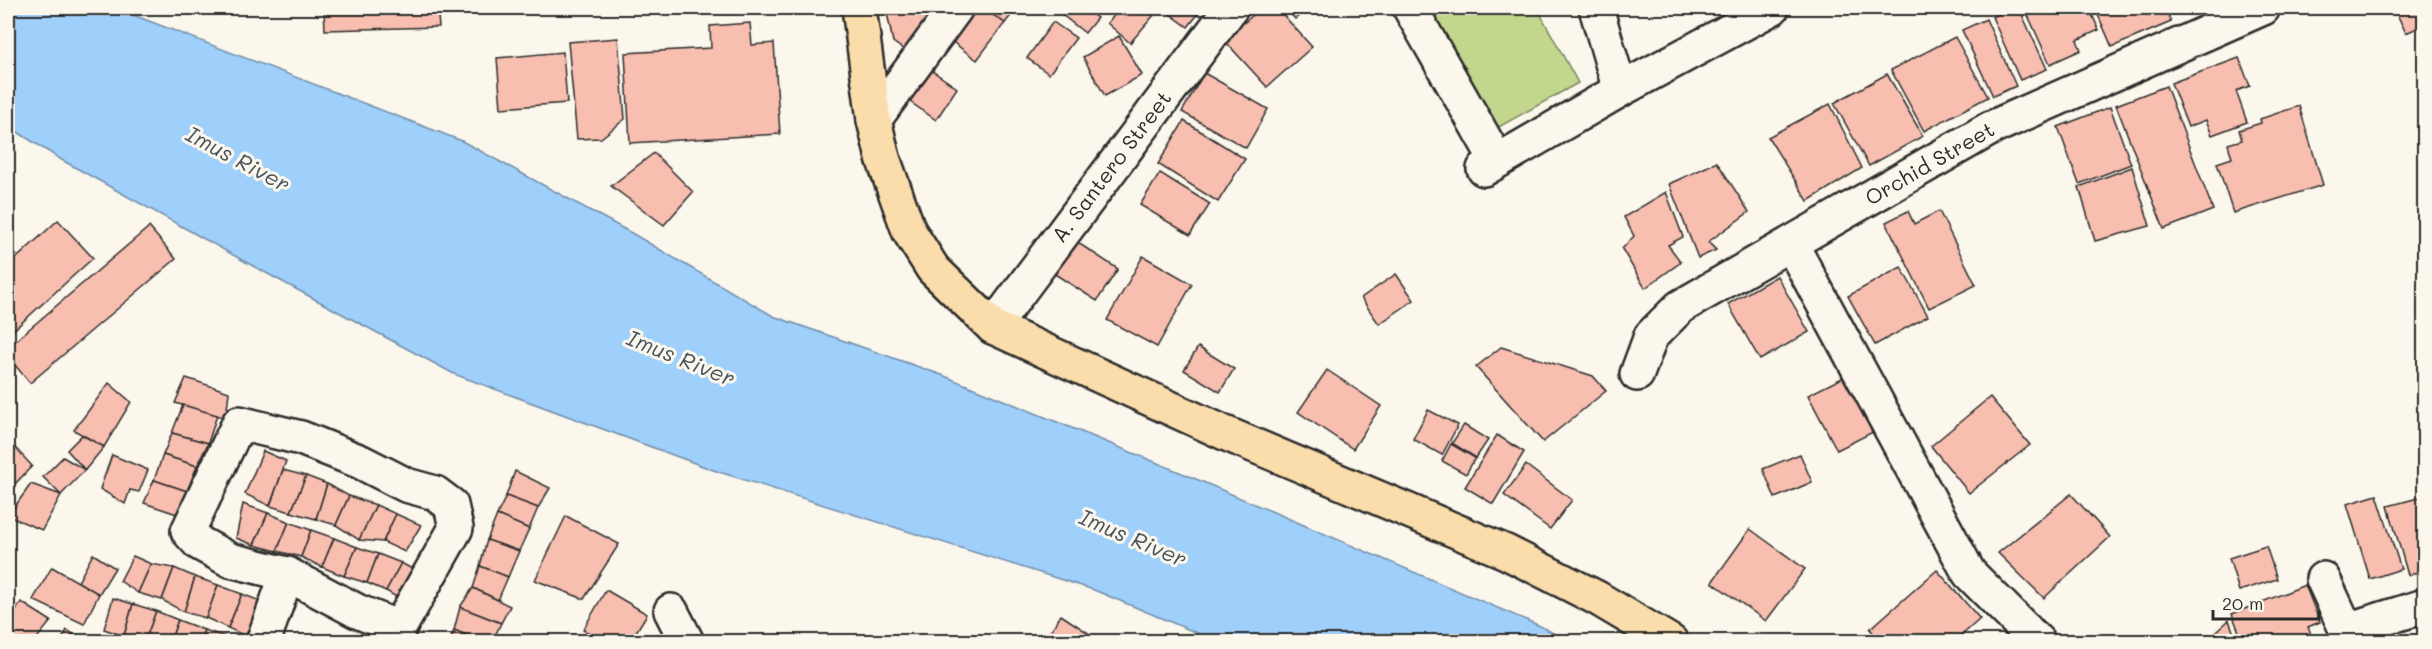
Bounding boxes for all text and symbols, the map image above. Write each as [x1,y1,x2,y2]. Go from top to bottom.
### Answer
street label: A. Santero Street [1045,85,1177,247]
street label: Orchid Street [1860,115,1999,211]
water label: Imus River [181,119,295,198]
water label: Imus River [623,323,740,392]
water label: Imus River [1075,502,1191,573]
scale bar [2213,583,2320,621]
text: 20 m [2222,591,2263,615]

